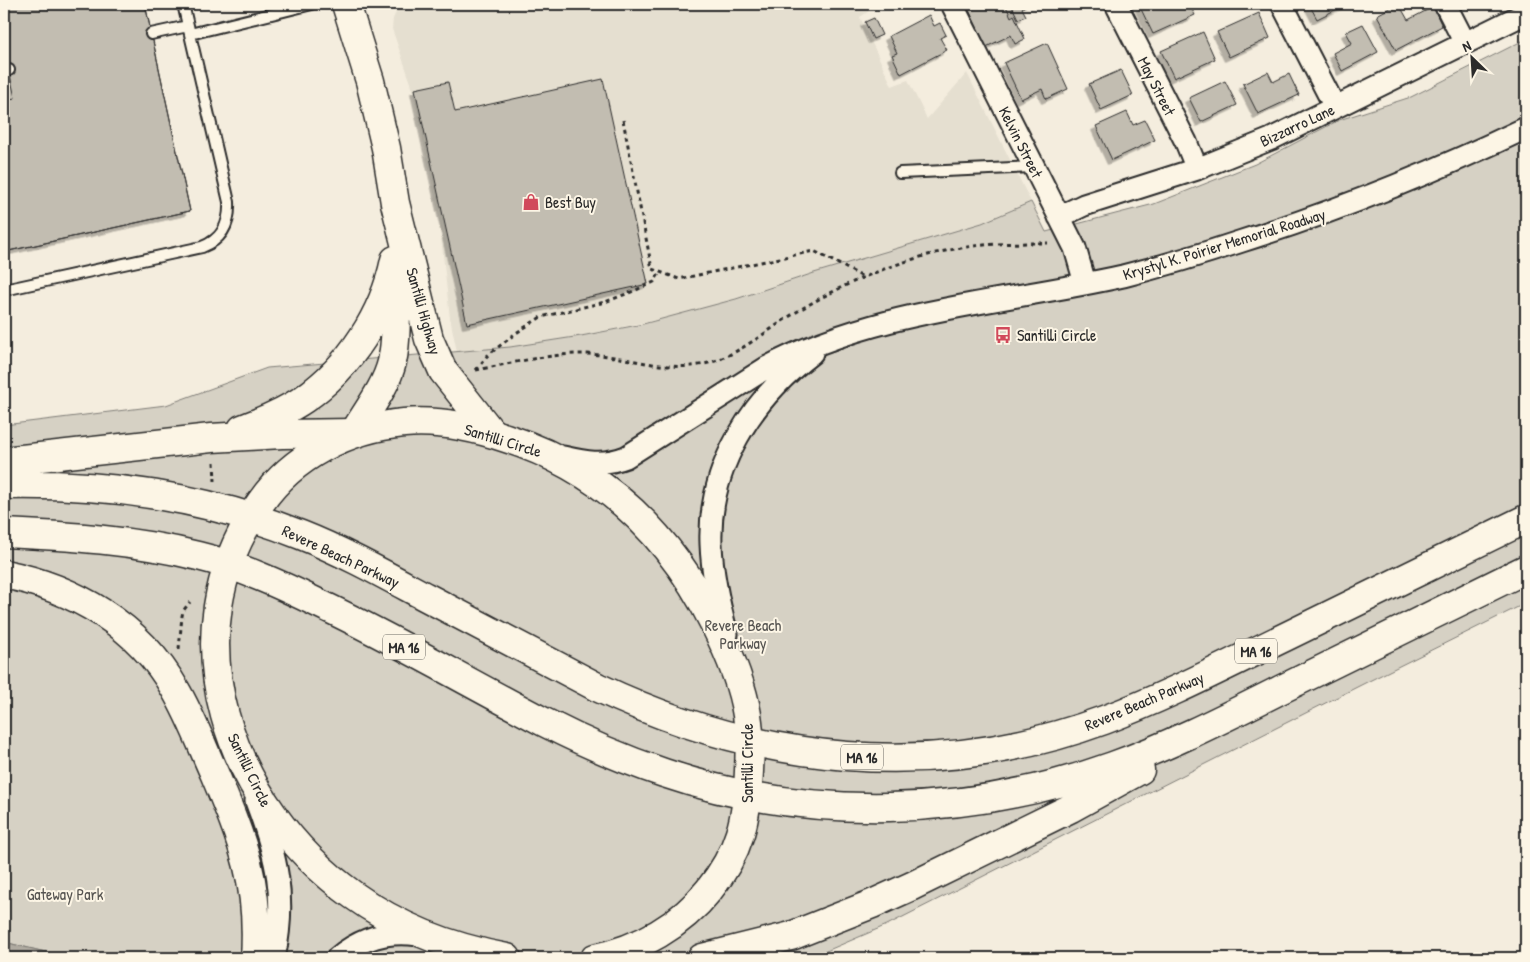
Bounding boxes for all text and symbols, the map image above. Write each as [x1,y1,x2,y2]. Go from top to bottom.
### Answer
north arrow [1448,32,1498,82]
text: N [1459,35,1474,56]
street label: May Street [1133,53,1181,120]
street label: Bizzarro Lane [1256,98,1338,152]
street label: Kelvin Street [994,103,1049,182]
place label: Best Buy [545,191,596,213]
shop icon: Best Buy [521,192,541,212]
street label: Krystyl K. Poirier Memorial Roadway [1120,203,1328,285]
street label: Santilli Highway [401,265,447,357]
place label: Santilli Circle [1017,324,1097,346]
bus stop icon: Santilli Circle [993,325,1013,345]
street label: Santilli Circle [462,418,545,462]
street label: Revere Beach Parkway [279,519,403,593]
park label: Revere Beach Parkway [705,614,781,654]
road number: MA 16 [383,634,425,660]
road number: MA 16 [1235,638,1277,664]
street label: Revere Beach Parkway [1081,666,1207,736]
street label: Santilli Circle [736,723,758,803]
street label: Santilli Circle [223,729,278,811]
road number: MA 16 [841,744,883,770]
park label: Gateway Park [27,883,104,905]

